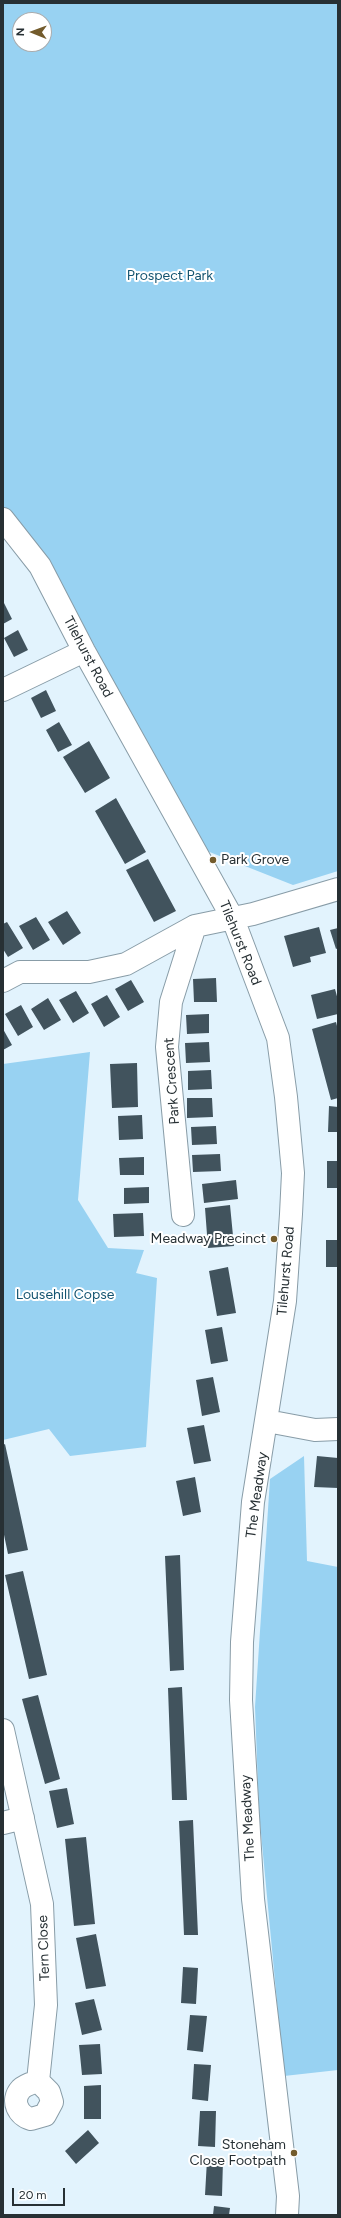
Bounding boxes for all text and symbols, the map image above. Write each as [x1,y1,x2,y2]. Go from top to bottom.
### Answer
north arrow [12,12,52,52]
text: N [14,27,27,36]
park label: Prospect Park [127,268,213,284]
street label: Tilehurst Road [60,614,116,700]
place label: Park Grove [221,852,289,868]
marker: Park Grove [208,855,218,865]
street label: Tilehurst Road [215,898,265,988]
street label: Park Crescent [161,1037,183,1125]
street label: Tilehurst Road [274,1226,298,1316]
place label: Meadway Precinct [151,1231,266,1247]
marker: Meadway Precinct [269,1234,279,1244]
park label: Lousehill Copse [16,1287,114,1303]
street label: The Meadway [243,1451,271,1539]
street label: The Meadway [237,1774,259,1862]
street label: Tern Close [34,1915,54,1981]
place label: Stoneham Close Footpath [190,2137,286,2170]
marker: Stoneham Close Footpath [289,2148,299,2158]
scale bar [14,2180,67,2206]
text: 20 m [19,2188,47,2202]

